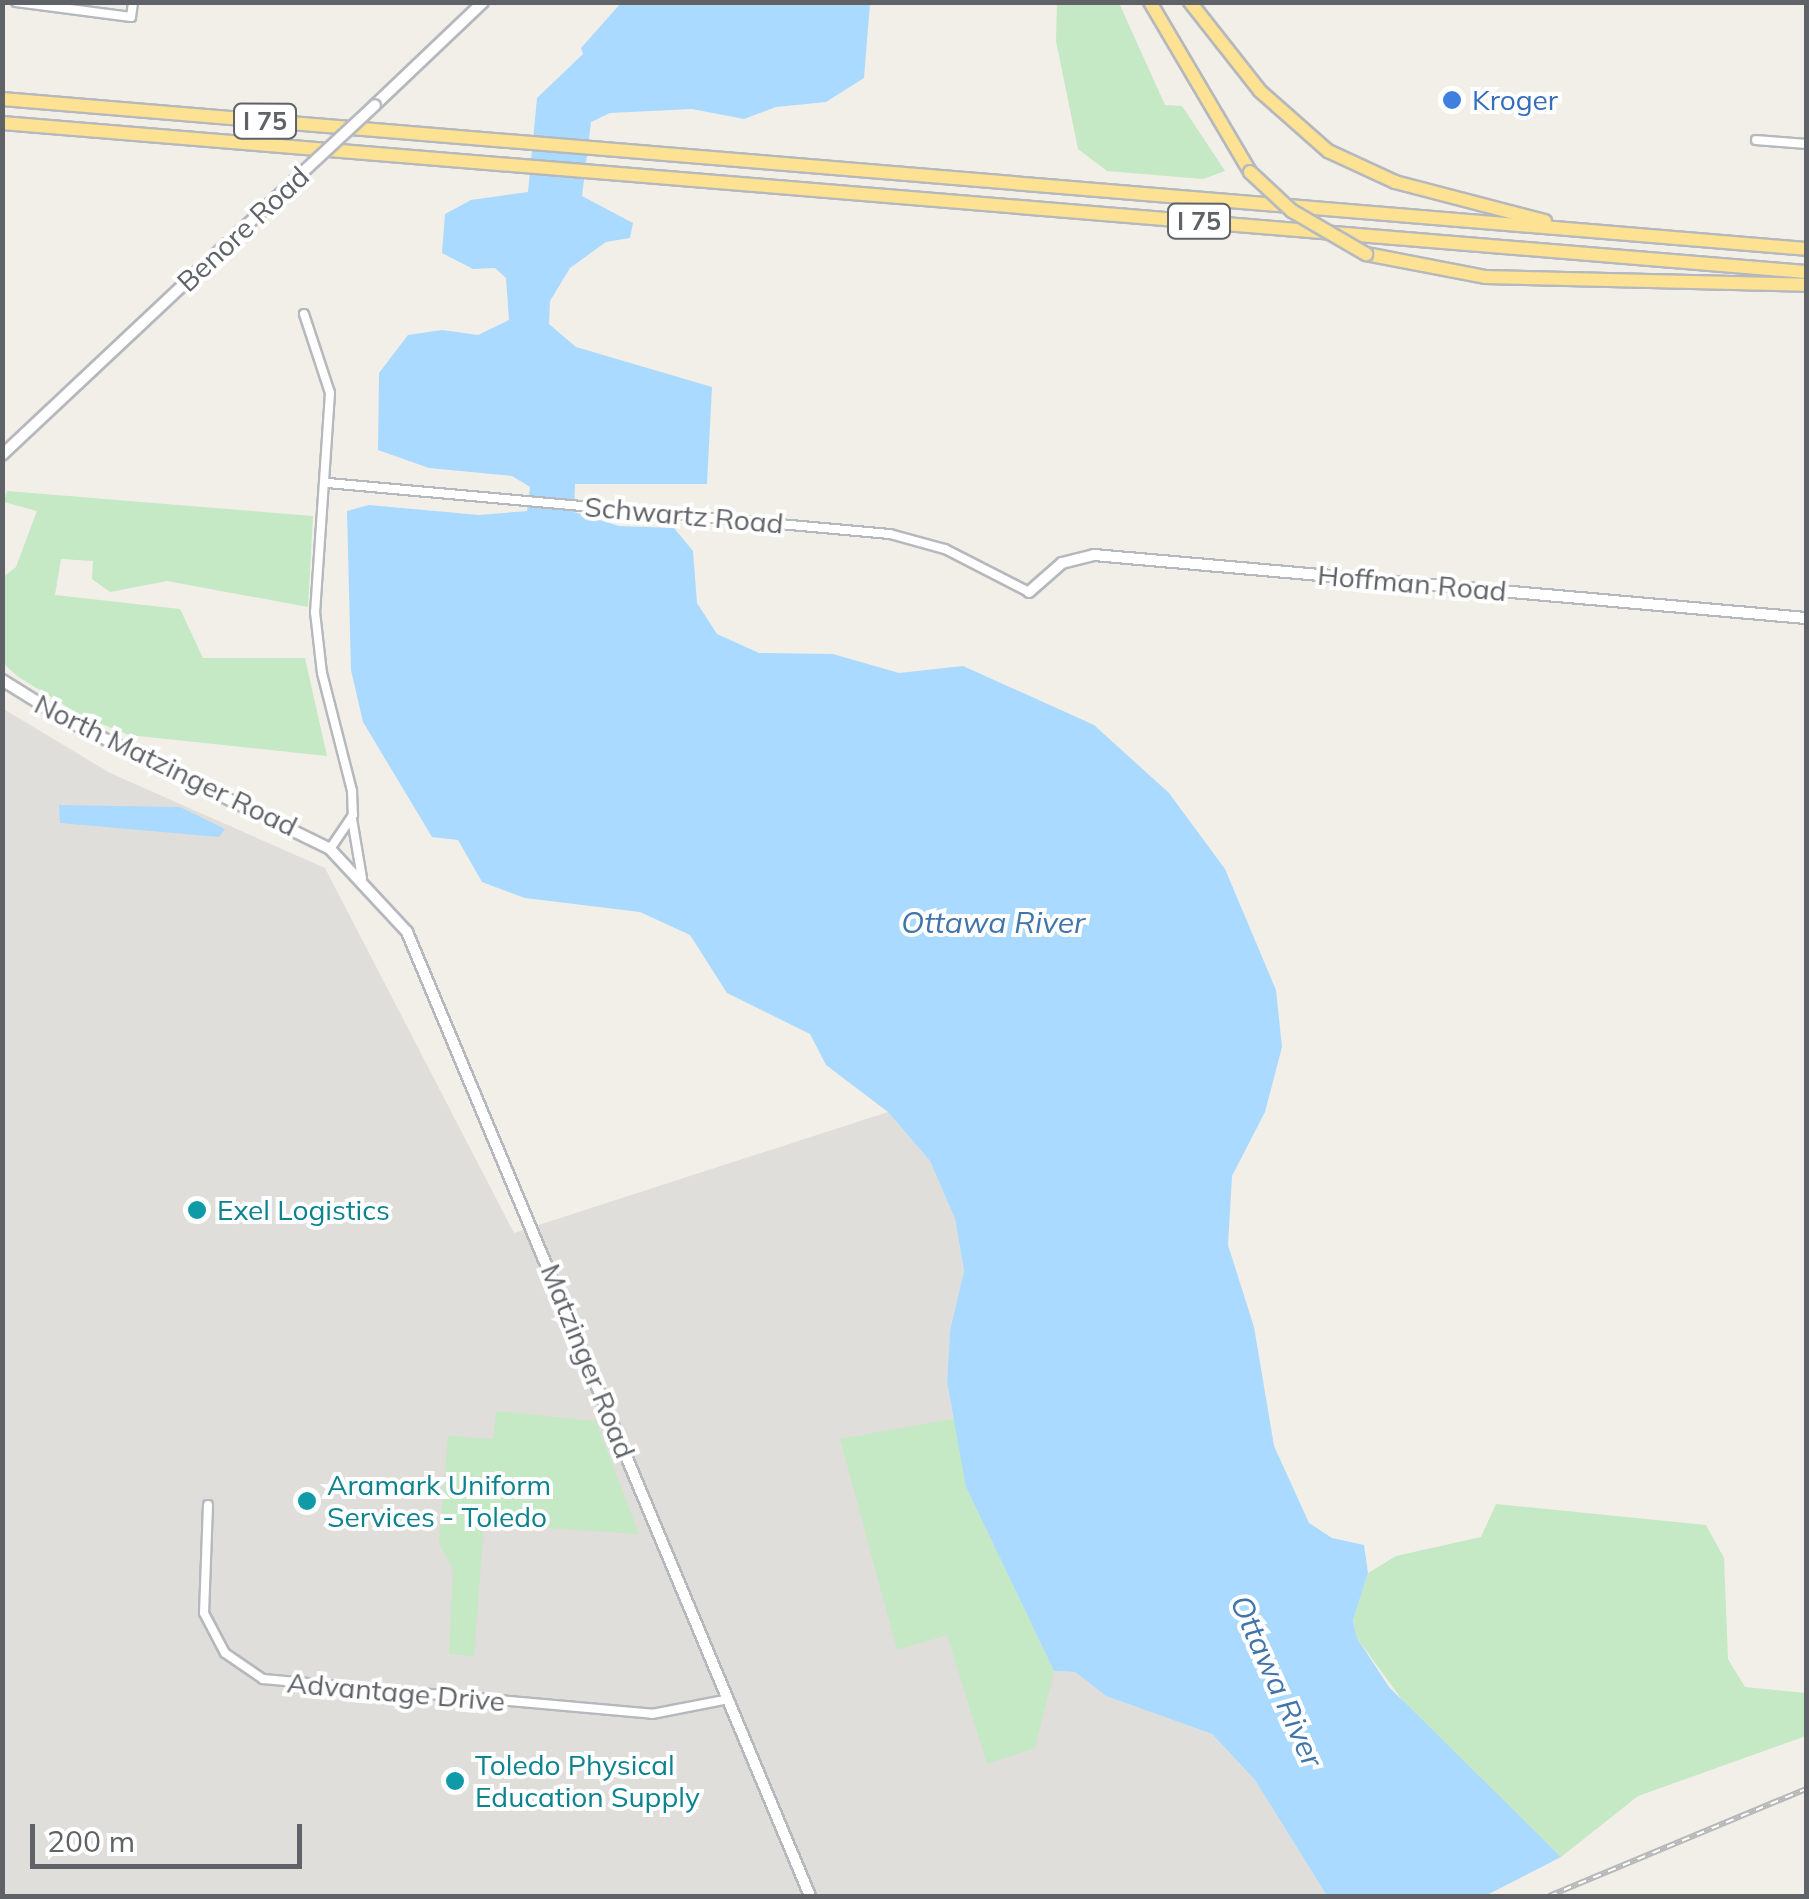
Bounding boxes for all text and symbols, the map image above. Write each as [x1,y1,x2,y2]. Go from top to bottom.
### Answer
place label: Kroger [1472,83,1558,117]
marker: Kroger [1441,89,1463,111]
road number: I 75 [232,101,298,141]
street label: Benore Road [170,159,316,299]
road number: I 75 [1166,201,1232,241]
street label: Schwartz Road [583,490,785,540]
street label: Hoffman Road [1316,558,1508,608]
street label: North Matzinger Road [29,687,303,843]
water label: Ottawa River [901,904,1085,940]
place label: Exel Logistics [217,1193,390,1227]
marker: Exel Logistics [186,1199,208,1221]
street label: Matzinger Road [534,1259,642,1463]
place label: Aramark Uniform Services - Toledo [327,1468,551,1534]
marker: Aramark Uniform Services - Toledo [296,1490,318,1512]
water label: Ottawa River [1223,1590,1331,1772]
street label: Advantage Drive [286,1666,506,1718]
place label: Toledo Physical Education Supply [475,1748,700,1814]
marker: Toledo Physical Education Supply [444,1770,466,1792]
scale bar [35,1804,308,1866]
text: 200 m [47,1822,135,1860]

